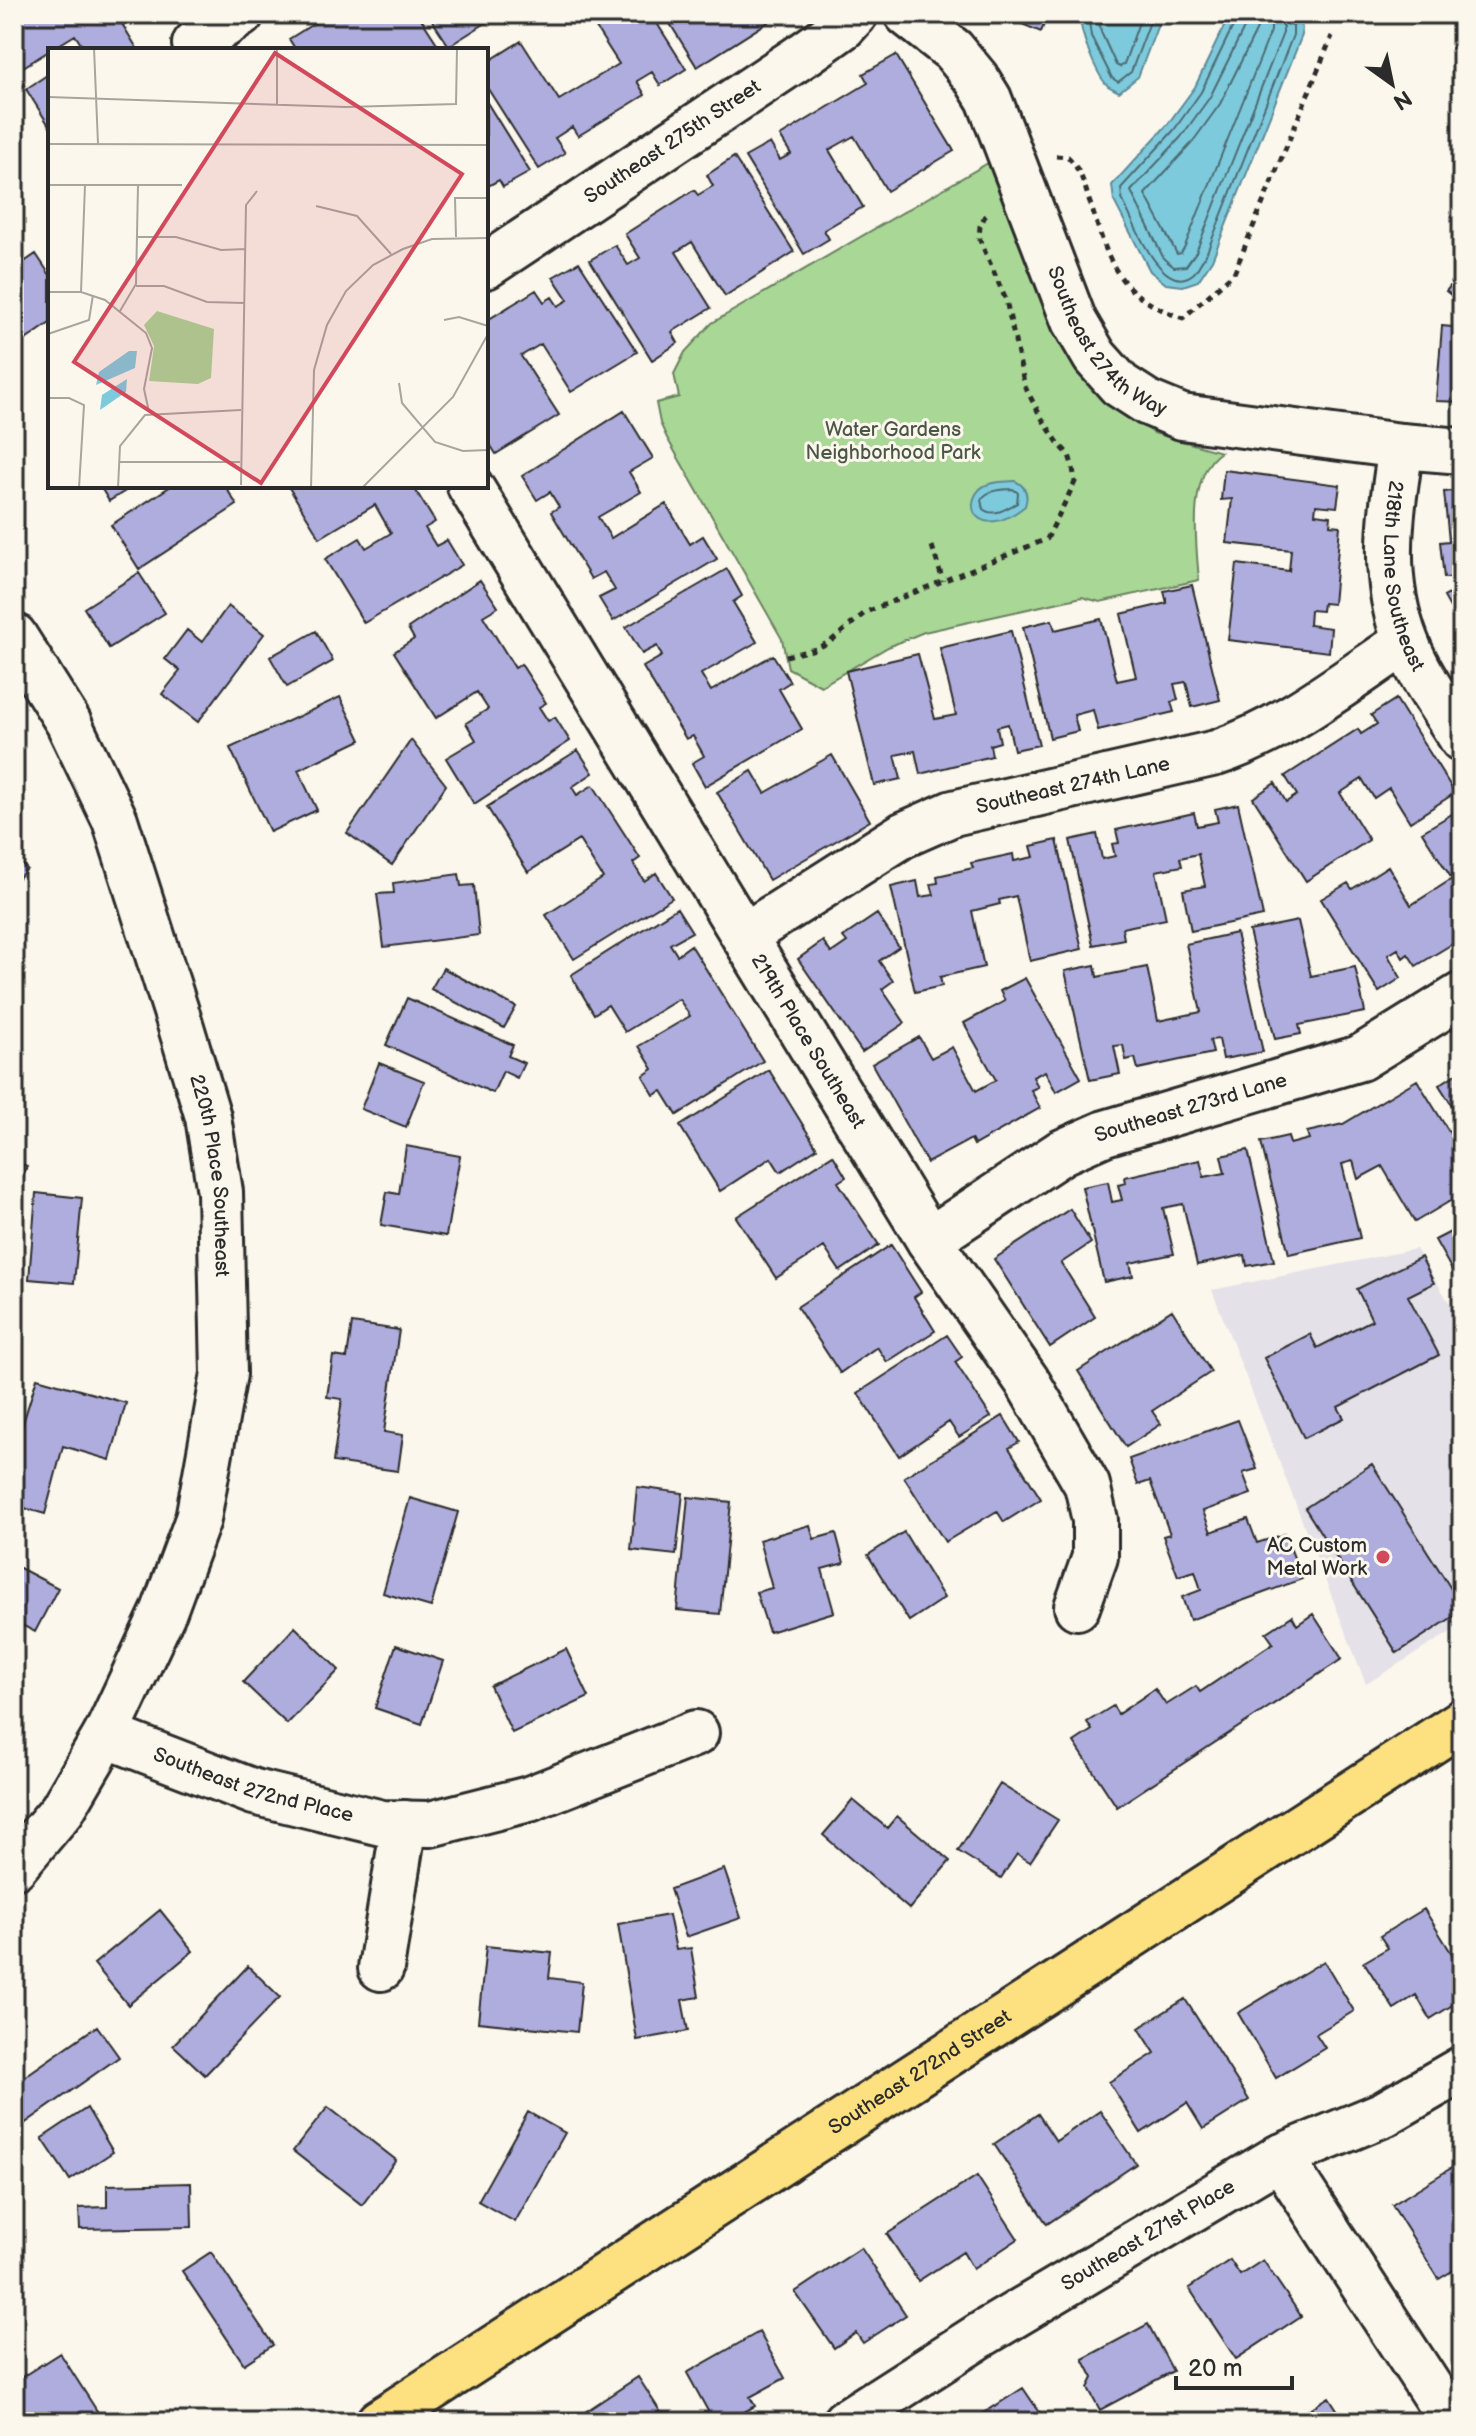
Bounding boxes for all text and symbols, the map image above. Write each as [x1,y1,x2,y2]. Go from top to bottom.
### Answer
north arrow [1352,44,1432,124]
inset map [48,48,488,488]
street label: Southeast 275th Street [580,75,765,209]
text: N [1388,84,1416,115]
street label: Southeast 274th Way [1042,263,1170,421]
park label: Water Gardens Neighborhood Park [806,418,981,465]
street label: 218th Lane Southeast [1378,479,1430,675]
street label: Southeast 274th Lane [974,752,1172,819]
street label: 219th Place Southeast [746,950,870,1133]
street label: Southeast 273rd Lane [1091,1068,1290,1148]
street label: 220th Place Southeast [184,1072,234,1277]
place label: AC Custom Metal Work [1266,1534,1367,1581]
marker: AC Custom Metal Work [1374,1548,1392,1566]
street label: Southeast 272nd Place [150,1742,356,1828]
street label: Southeast 272nd Street [824,2005,1016,2140]
street label: Southeast 271st Place [1057,2174,1239,2296]
scale bar [1176,2340,1292,2390]
text: 20 m [1188,2354,1243,2383]

